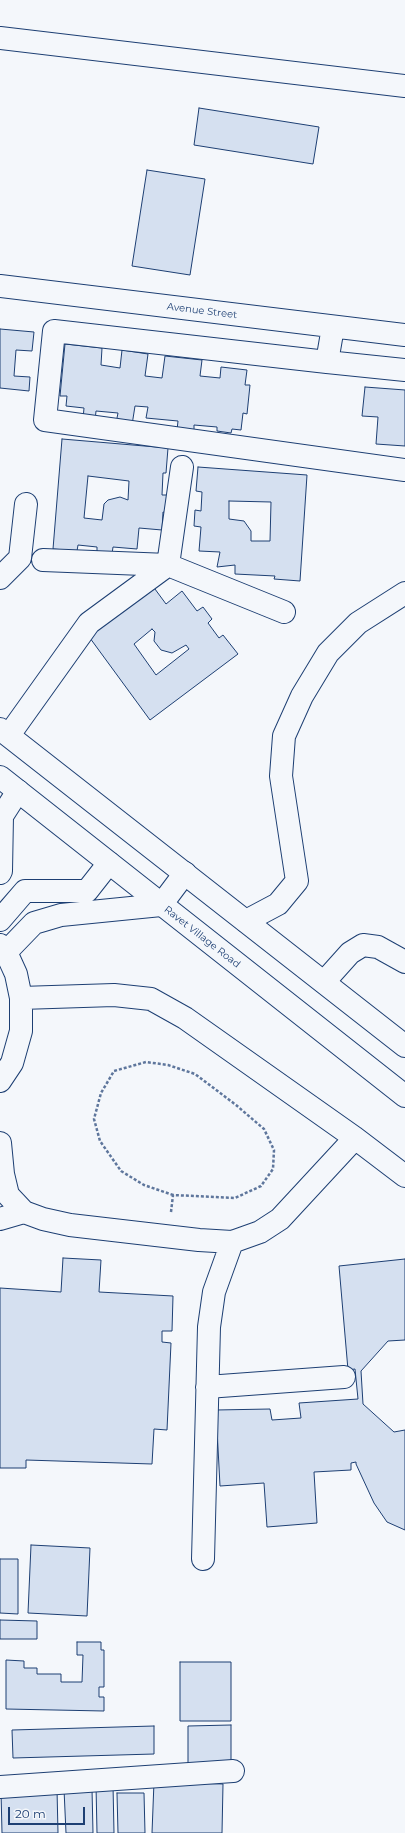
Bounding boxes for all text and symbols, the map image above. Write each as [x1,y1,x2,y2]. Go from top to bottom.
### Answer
street label: Avenue Street [166,301,238,321]
street label: Ravet Village Road [162,904,242,970]
scale bar [10,1799,87,1825]
text: 20 m [15,1806,46,1821]

